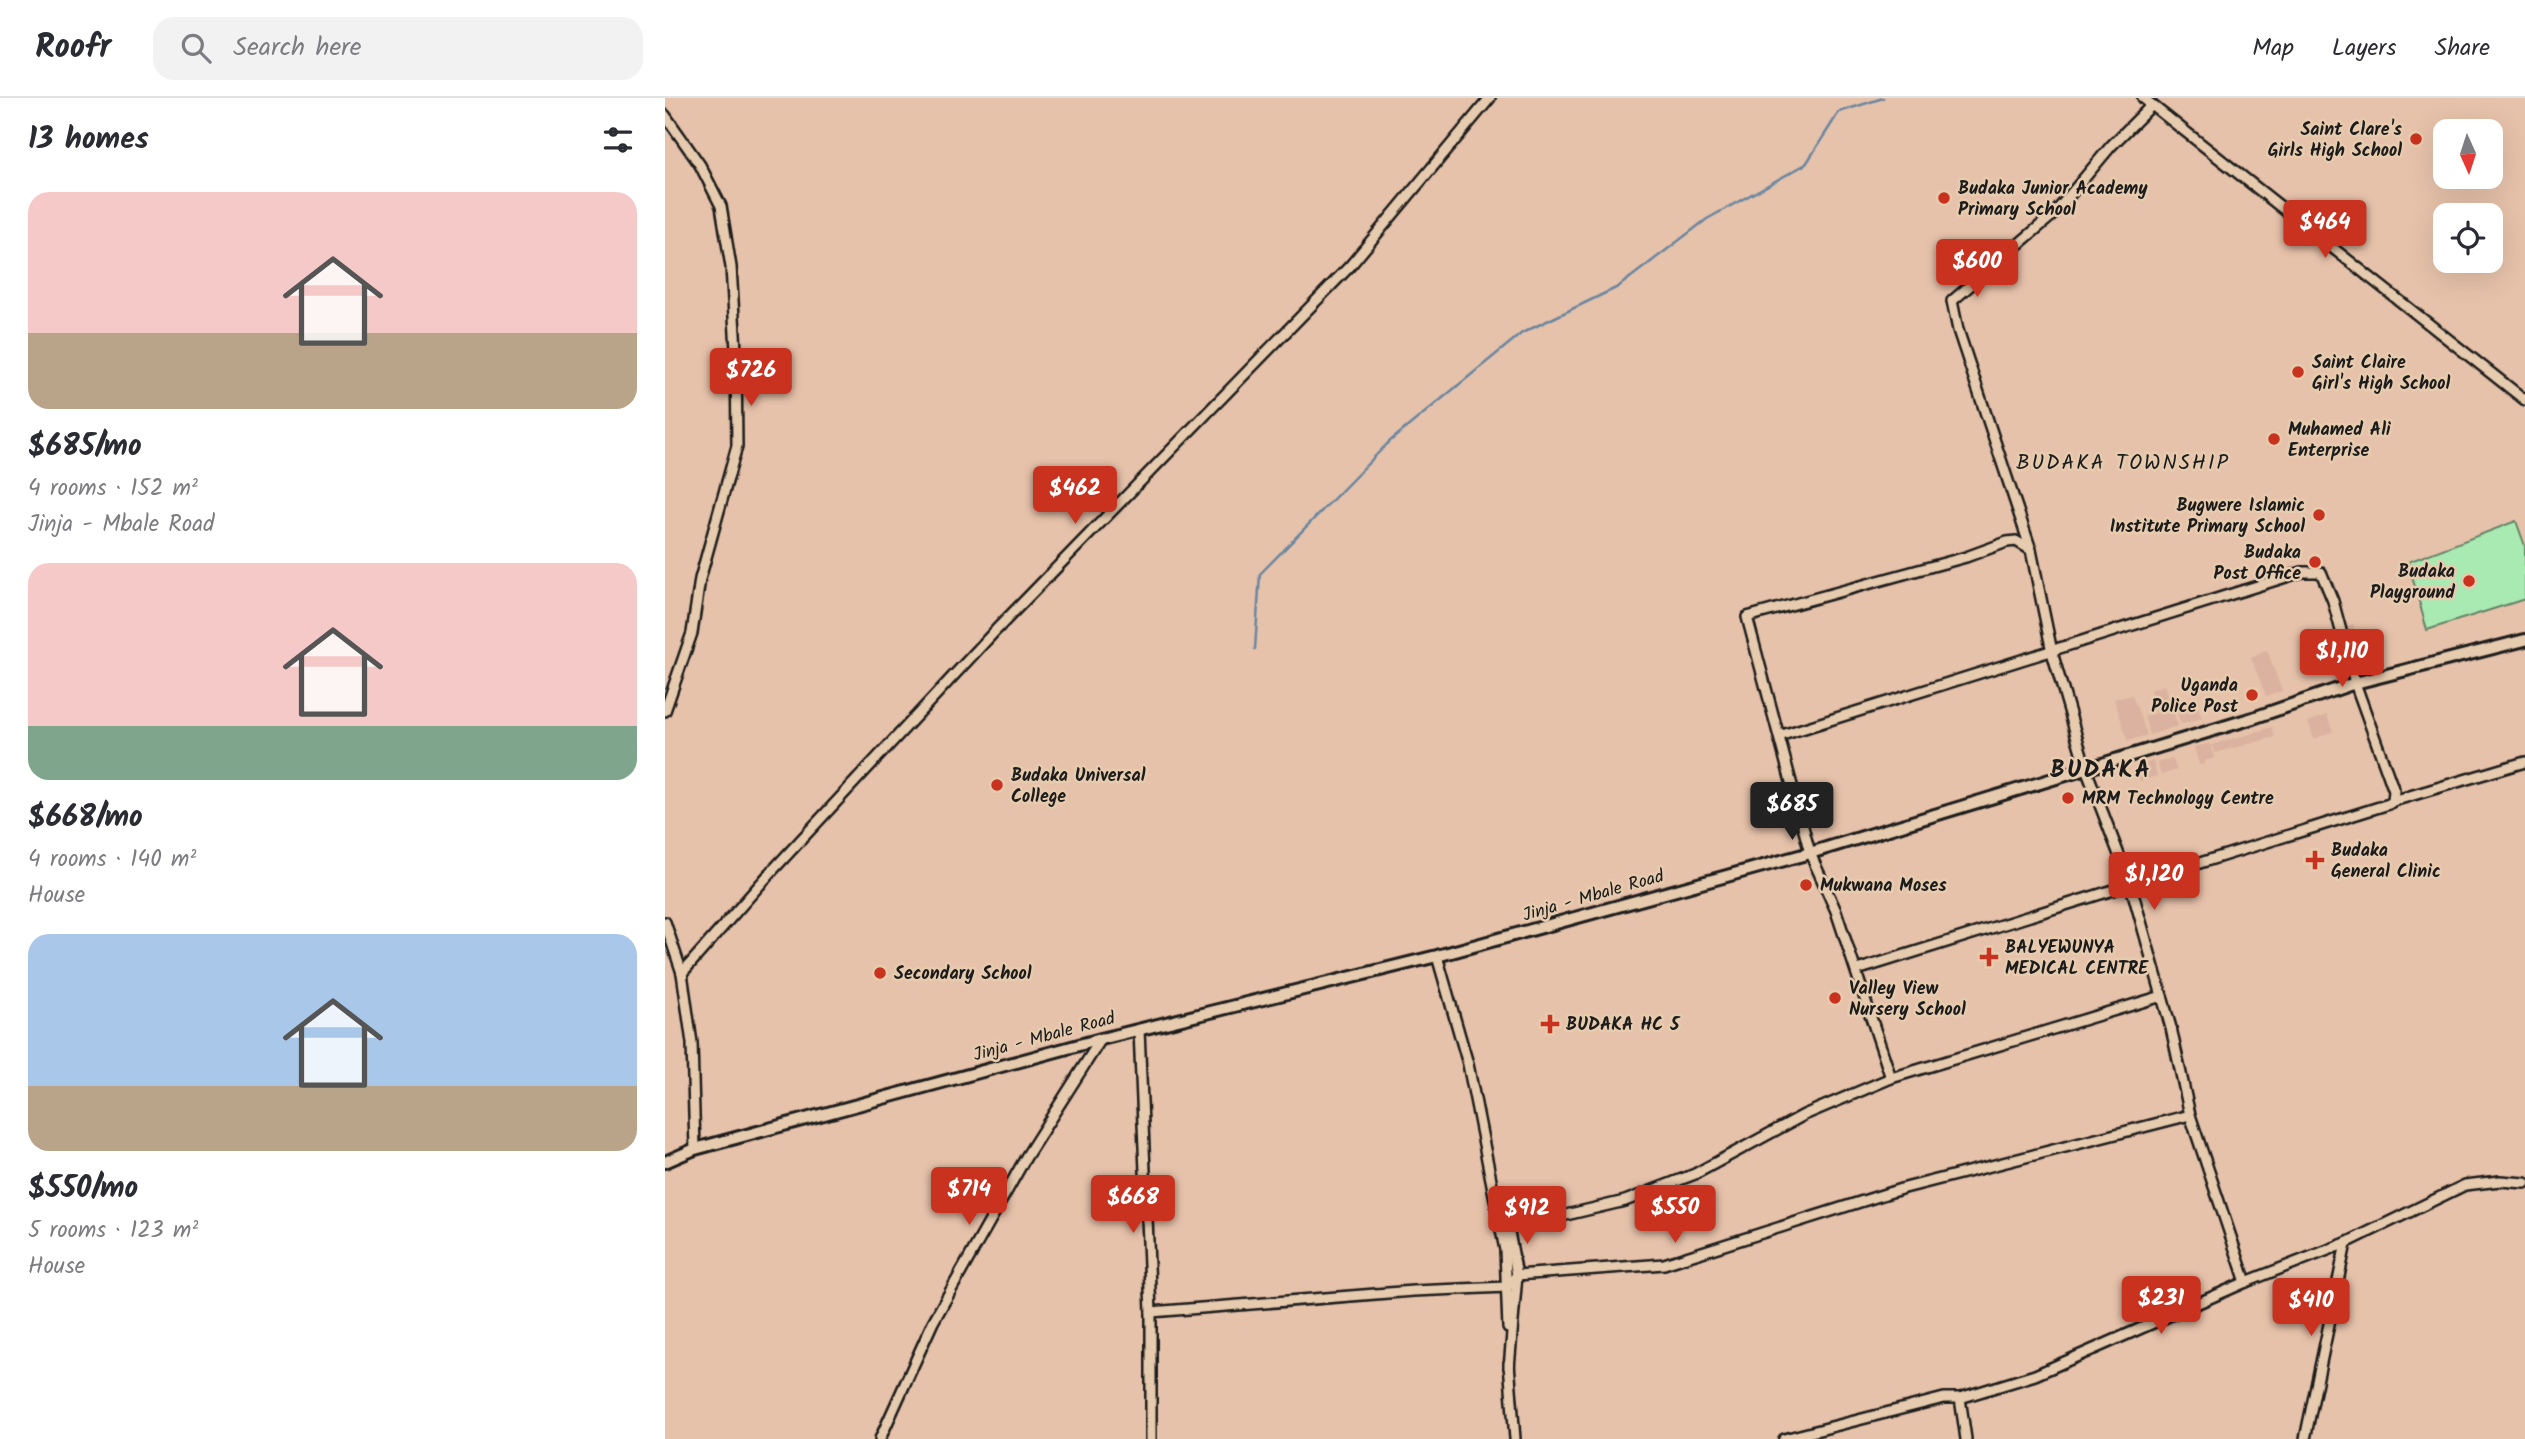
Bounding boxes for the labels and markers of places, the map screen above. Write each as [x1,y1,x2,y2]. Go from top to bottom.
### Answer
place label: Saint Clare's Girls High School [2268,116,2403,166]
marker: Saint Clare's Girls High School [2408,131,2424,147]
place label: Budaka Junior Academy Primary School [1958,175,2148,225]
marker: Budaka Junior Academy Primary School [1936,190,1952,206]
pin: $464 [2284,200,2366,260]
pin: $600 [1936,240,2018,299]
pin: $726 [710,348,792,408]
place label: Saint Claire Girl's High School [2312,349,2450,399]
marker: Saint Claire Girl's High School [2290,364,2306,380]
place label: Muhamed Ali Enterprise [2288,416,2391,466]
marker: Muhamed Ali Enterprise [2266,431,2282,447]
pin: $462 [1034,466,1116,526]
place label: Bugwere Islamic Institute Primary School [2110,492,2305,542]
marker: Bugwere Islamic Institute Primary School [2311,507,2327,523]
place label: Budaka Post Office [2214,539,2301,589]
marker: Budaka Post Office [2307,554,2323,570]
place label: Budaka Playground [2370,558,2455,608]
marker: Budaka Playground [2461,573,2477,589]
pin: $1,110 [2285,630,2399,689]
place label: Uganda Police Post [2151,672,2239,722]
marker: Uganda Police Post [2244,687,2260,703]
place label: Budaka Universal College [1011,762,1146,812]
marker: Budaka Universal College [989,777,1005,793]
pin: $685 [1751,782,1833,842]
place label: MRM Technology Centre [2082,785,2274,814]
marker: MRM Technology Centre [2060,790,2076,806]
place label: Budaka General Clinic [2331,837,2441,887]
marker: Budaka General Clinic [2305,850,2325,870]
pin: $1,120 [2097,852,2211,912]
place label: Mukwana Moses [1820,872,1947,901]
marker: Mukwana Moses [1798,877,1814,893]
place label: BALYEWUNYA MEDICAL CENTRE [2005,934,2149,984]
marker: BALYEWUNYA MEDICAL CENTRE [1979,947,1999,967]
place label: Secondary School [894,960,1032,989]
marker: Secondary School [872,965,888,981]
place label: Valley View Nursery School [1849,975,1966,1025]
marker: Valley View Nursery School [1827,990,1843,1006]
place label: BUDAKA HC 5 [1566,1011,1681,1040]
marker: BUDAKA HC 5 [1540,1014,1560,1034]
pin: $714 [928,1168,1010,1227]
pin: $668 [1092,1176,1174,1235]
pin: $912 [1486,1186,1568,1246]
pin: $550 [1634,1186,1716,1245]
pin: $231 [2120,1276,2202,1336]
pin: $410 [2270,1278,2352,1338]

